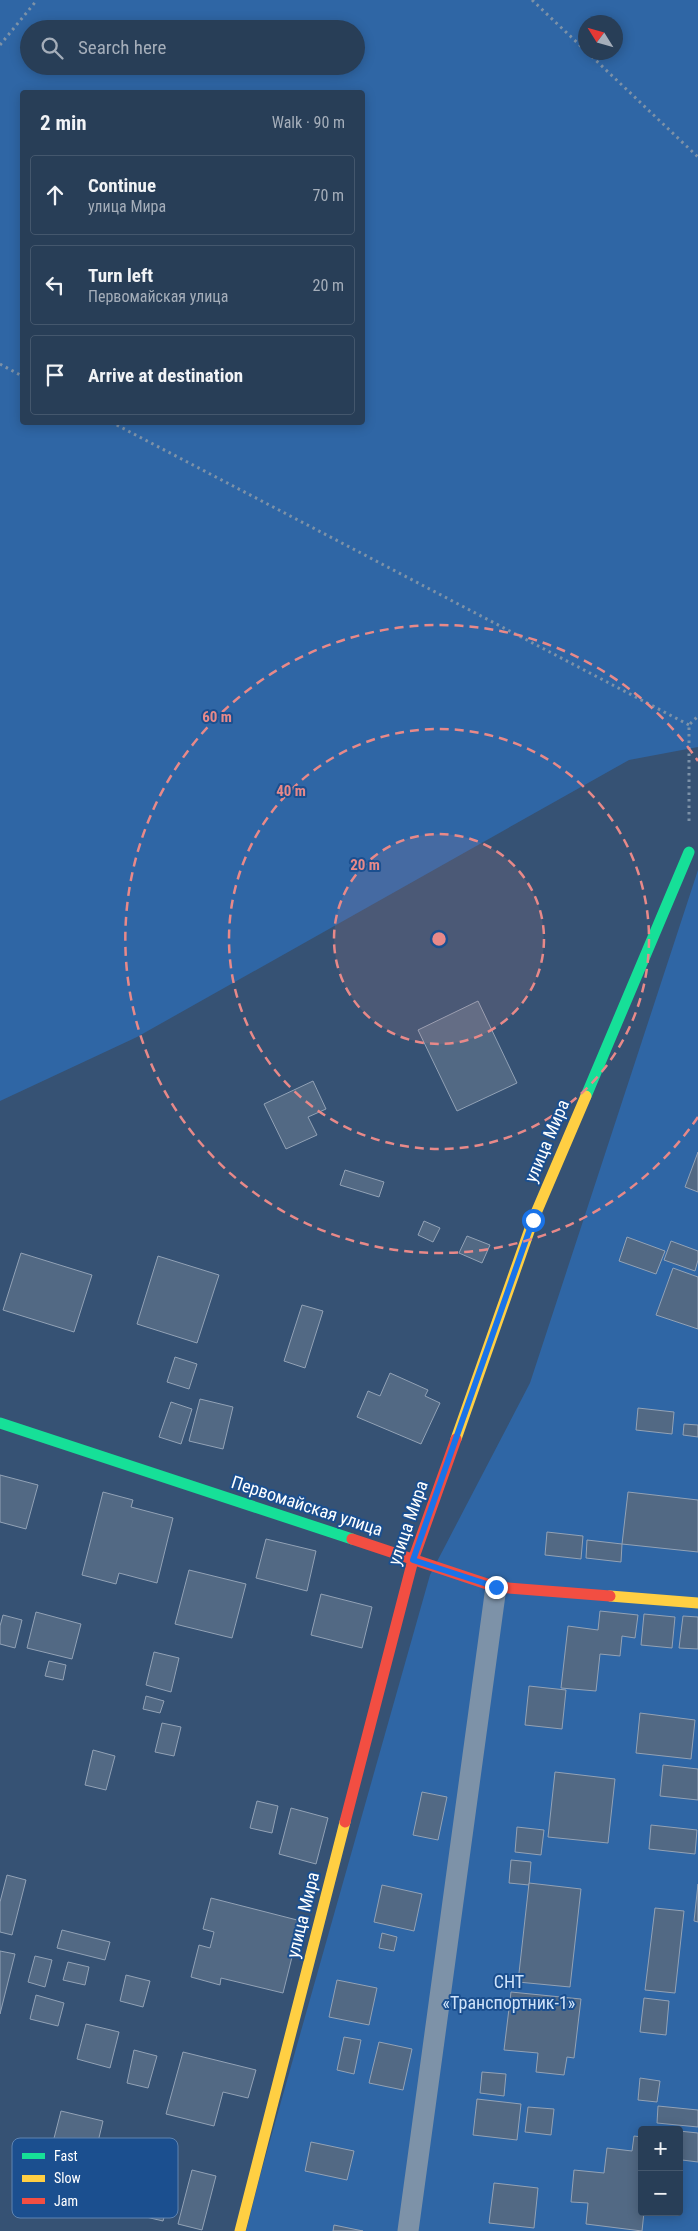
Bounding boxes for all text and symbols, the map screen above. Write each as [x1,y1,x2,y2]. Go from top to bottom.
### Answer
north arrow [578,15,623,60]
search box [20,20,365,75]
icon: search [38,34,66,62]
text: Search here [78,36,166,59]
text: 2 min [40,111,87,135]
text: Walk · 90 m [272,113,345,132]
text: Continue [88,174,156,197]
icon: ahead [41,181,69,209]
text: 70 m [312,186,344,205]
text: улица Мира [88,197,166,216]
text: Turn left [88,264,153,287]
icon: left [41,271,69,299]
text: 20 m [312,276,344,295]
text: Первомайская улица [88,287,228,306]
icon: arrive [41,361,69,389]
text: Arrive at destination [88,364,243,387]
text: 60 m [202,708,232,726]
text: 40 m [276,782,306,800]
text: 20 m [350,856,380,874]
centre of rings [430,930,448,948]
street label: улица Мира [520,1096,573,1185]
route start [522,1209,545,1232]
street label: Первомайская улица [229,1471,386,1540]
street label: улица Мира [383,1478,432,1568]
route end [485,1576,508,1599]
street label: улица Мира [282,1870,323,1960]
park label: СНТ «Транспортник-1» [443,1971,575,2013]
map controls [638,2126,683,2216]
button: + [638,2126,683,2171]
legend [12,2138,178,2218]
text: Fast [54,2148,78,2164]
text: Slow [54,2170,81,2186]
button: − [638,2171,683,2216]
text: Jam [54,2193,78,2209]

